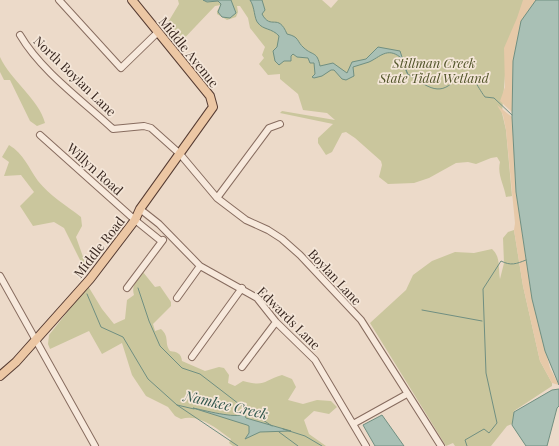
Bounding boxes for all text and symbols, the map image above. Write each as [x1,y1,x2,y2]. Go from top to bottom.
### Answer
street label: Middle Avenue [156,13,223,91]
street label: North Boylan Lane [30,32,121,120]
park label: Stillman Creek State Tidal Wetland [378,54,490,86]
street label: Willyn Road [63,138,127,199]
street label: Middle Road [69,212,128,281]
street label: Boylan Lane [305,245,366,309]
street label: Edwards Lane [254,282,325,353]
water label: Namkee Creek [180,385,270,423]

